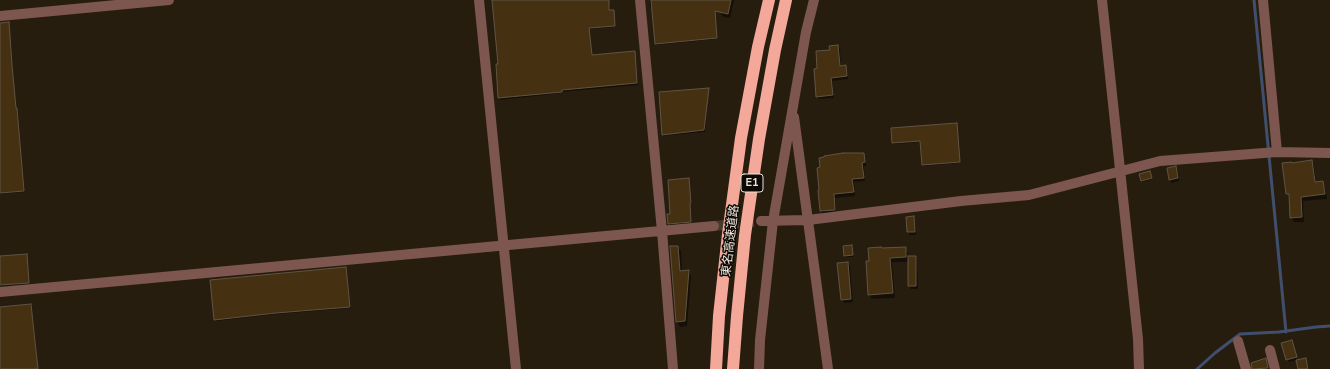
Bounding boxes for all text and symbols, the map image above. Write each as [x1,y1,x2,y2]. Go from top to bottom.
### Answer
road number: E1 [741,174,763,192]
street label: 東名高速道路 [719,204,743,278]

